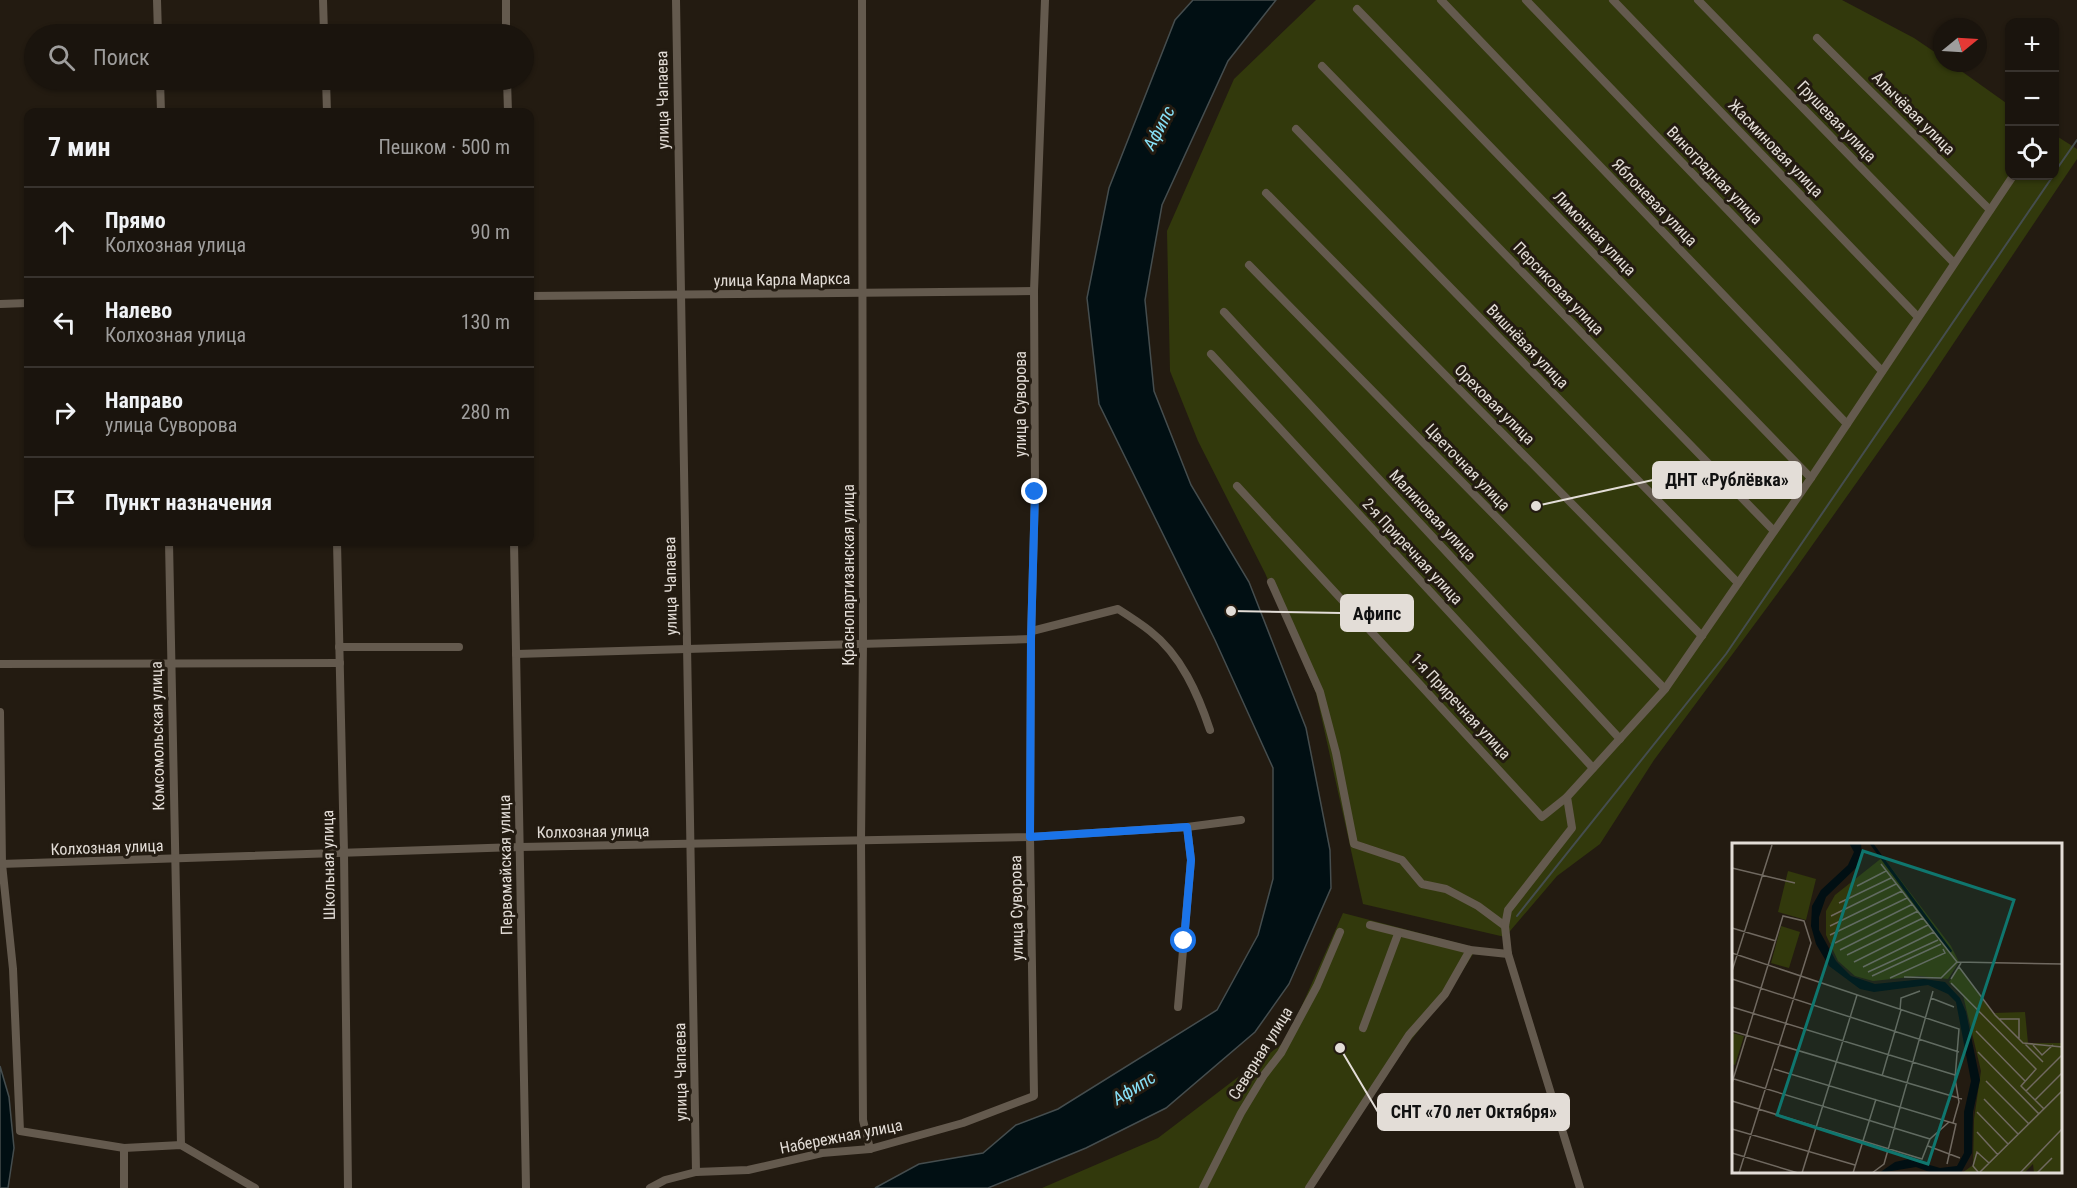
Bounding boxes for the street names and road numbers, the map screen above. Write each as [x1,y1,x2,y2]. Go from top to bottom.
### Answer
street label: улица Чапаева [652,50,673,149]
street label: Алычёвая улица [1868,68,1959,159]
street label: Грушевая улица [1793,77,1880,166]
street label: Жасминовая улица [1724,96,1827,201]
street label: Виноградная улица [1663,122,1766,228]
street label: Яблоневая улица [1608,155,1701,250]
street label: Лимонная улица [1549,187,1640,280]
street label: Персиковая улица [1509,238,1608,339]
street label: улица Карла Маркса [714,269,850,290]
street label: Вишнёвая улица [1483,300,1573,392]
street label: улица Суворова [1011,351,1030,457]
street label: Ореховая улица [1451,360,1539,448]
street label: Цветочная улица [1421,420,1514,515]
street label: Малиновая улица [1385,466,1480,565]
street label: Краснопартизанская улица [839,484,858,666]
street label: 2-я Приречная улица [1359,494,1467,608]
street label: улица Чапаева [660,536,681,635]
street label: 1-я Приречная улица [1407,649,1515,763]
street label: Комсомольская улица [147,661,168,811]
street label: Первомайская улица [495,795,516,935]
street label: Школьная улица [318,810,339,920]
street label: Колхозная улица [536,821,650,842]
street label: Колхозная улица [50,836,164,859]
street label: улица Суворова [1006,855,1027,961]
street label: Северная улица [1224,1003,1297,1103]
street label: улица Чапаева [670,1022,691,1121]
street label: Набережная улица [778,1115,904,1158]

